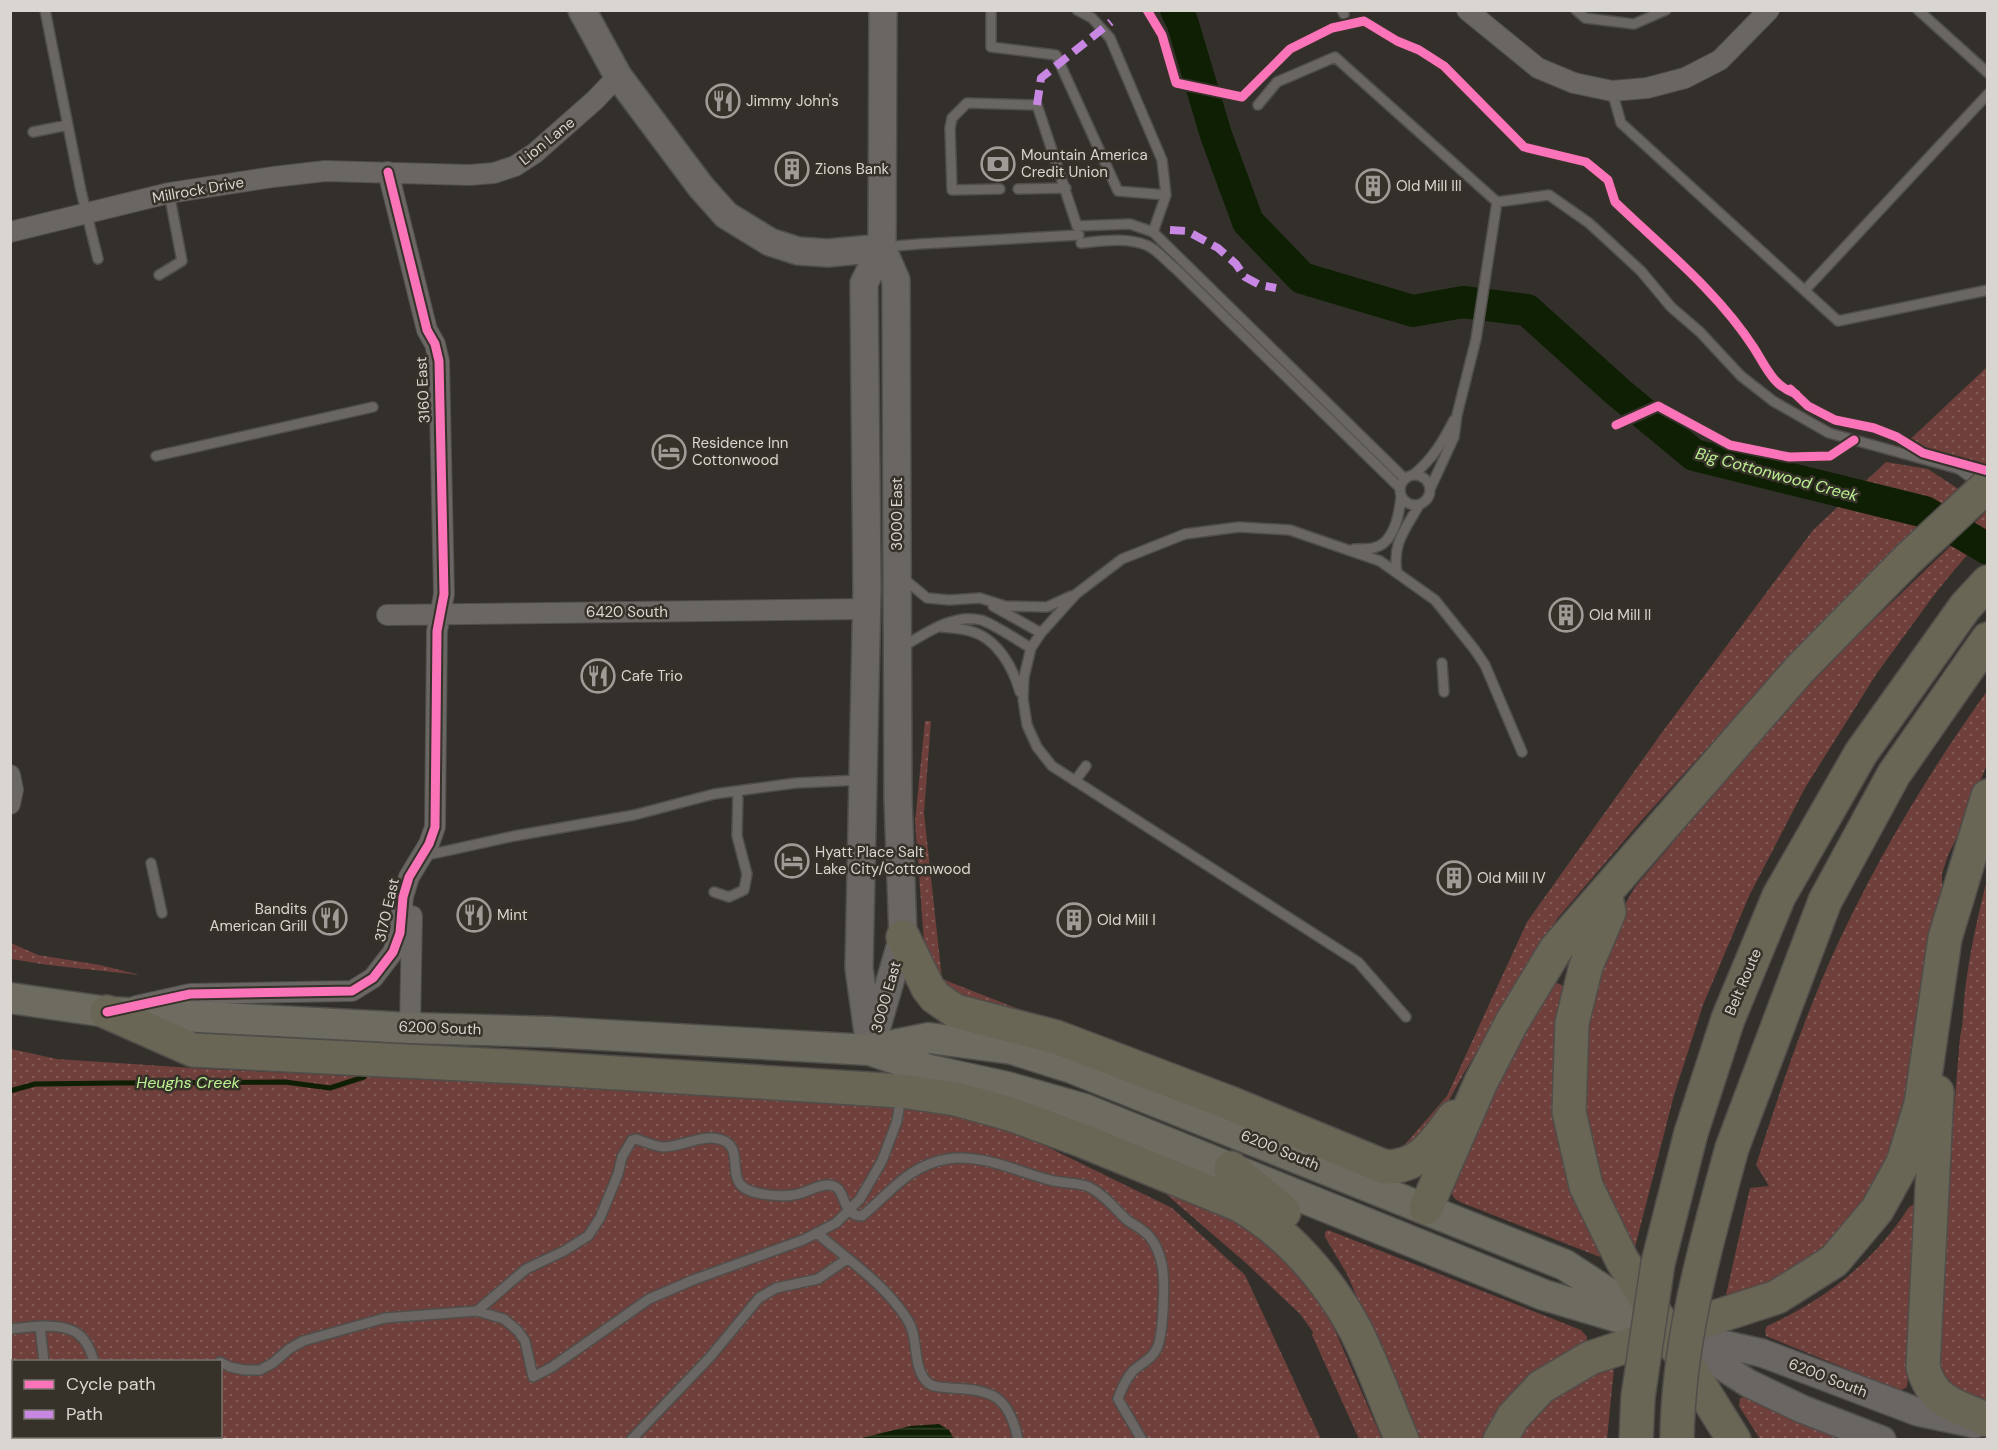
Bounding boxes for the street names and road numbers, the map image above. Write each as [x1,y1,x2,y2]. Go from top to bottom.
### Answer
street label: Lion Lane [515,112,579,170]
street label: Millrock Drive [151,172,245,208]
street label: 3160 East [411,356,435,424]
street label: 3000 East [887,477,907,551]
street label: 6420 South [586,602,668,622]
street label: 3170 East [370,876,404,944]
street label: Belt Route [1720,945,1766,1019]
street label: 3000 East [866,959,906,1035]
street label: 6200 South [398,1017,482,1039]
street label: 6200 South [1238,1125,1322,1175]
street label: 6200 South [1786,1354,1870,1402]

